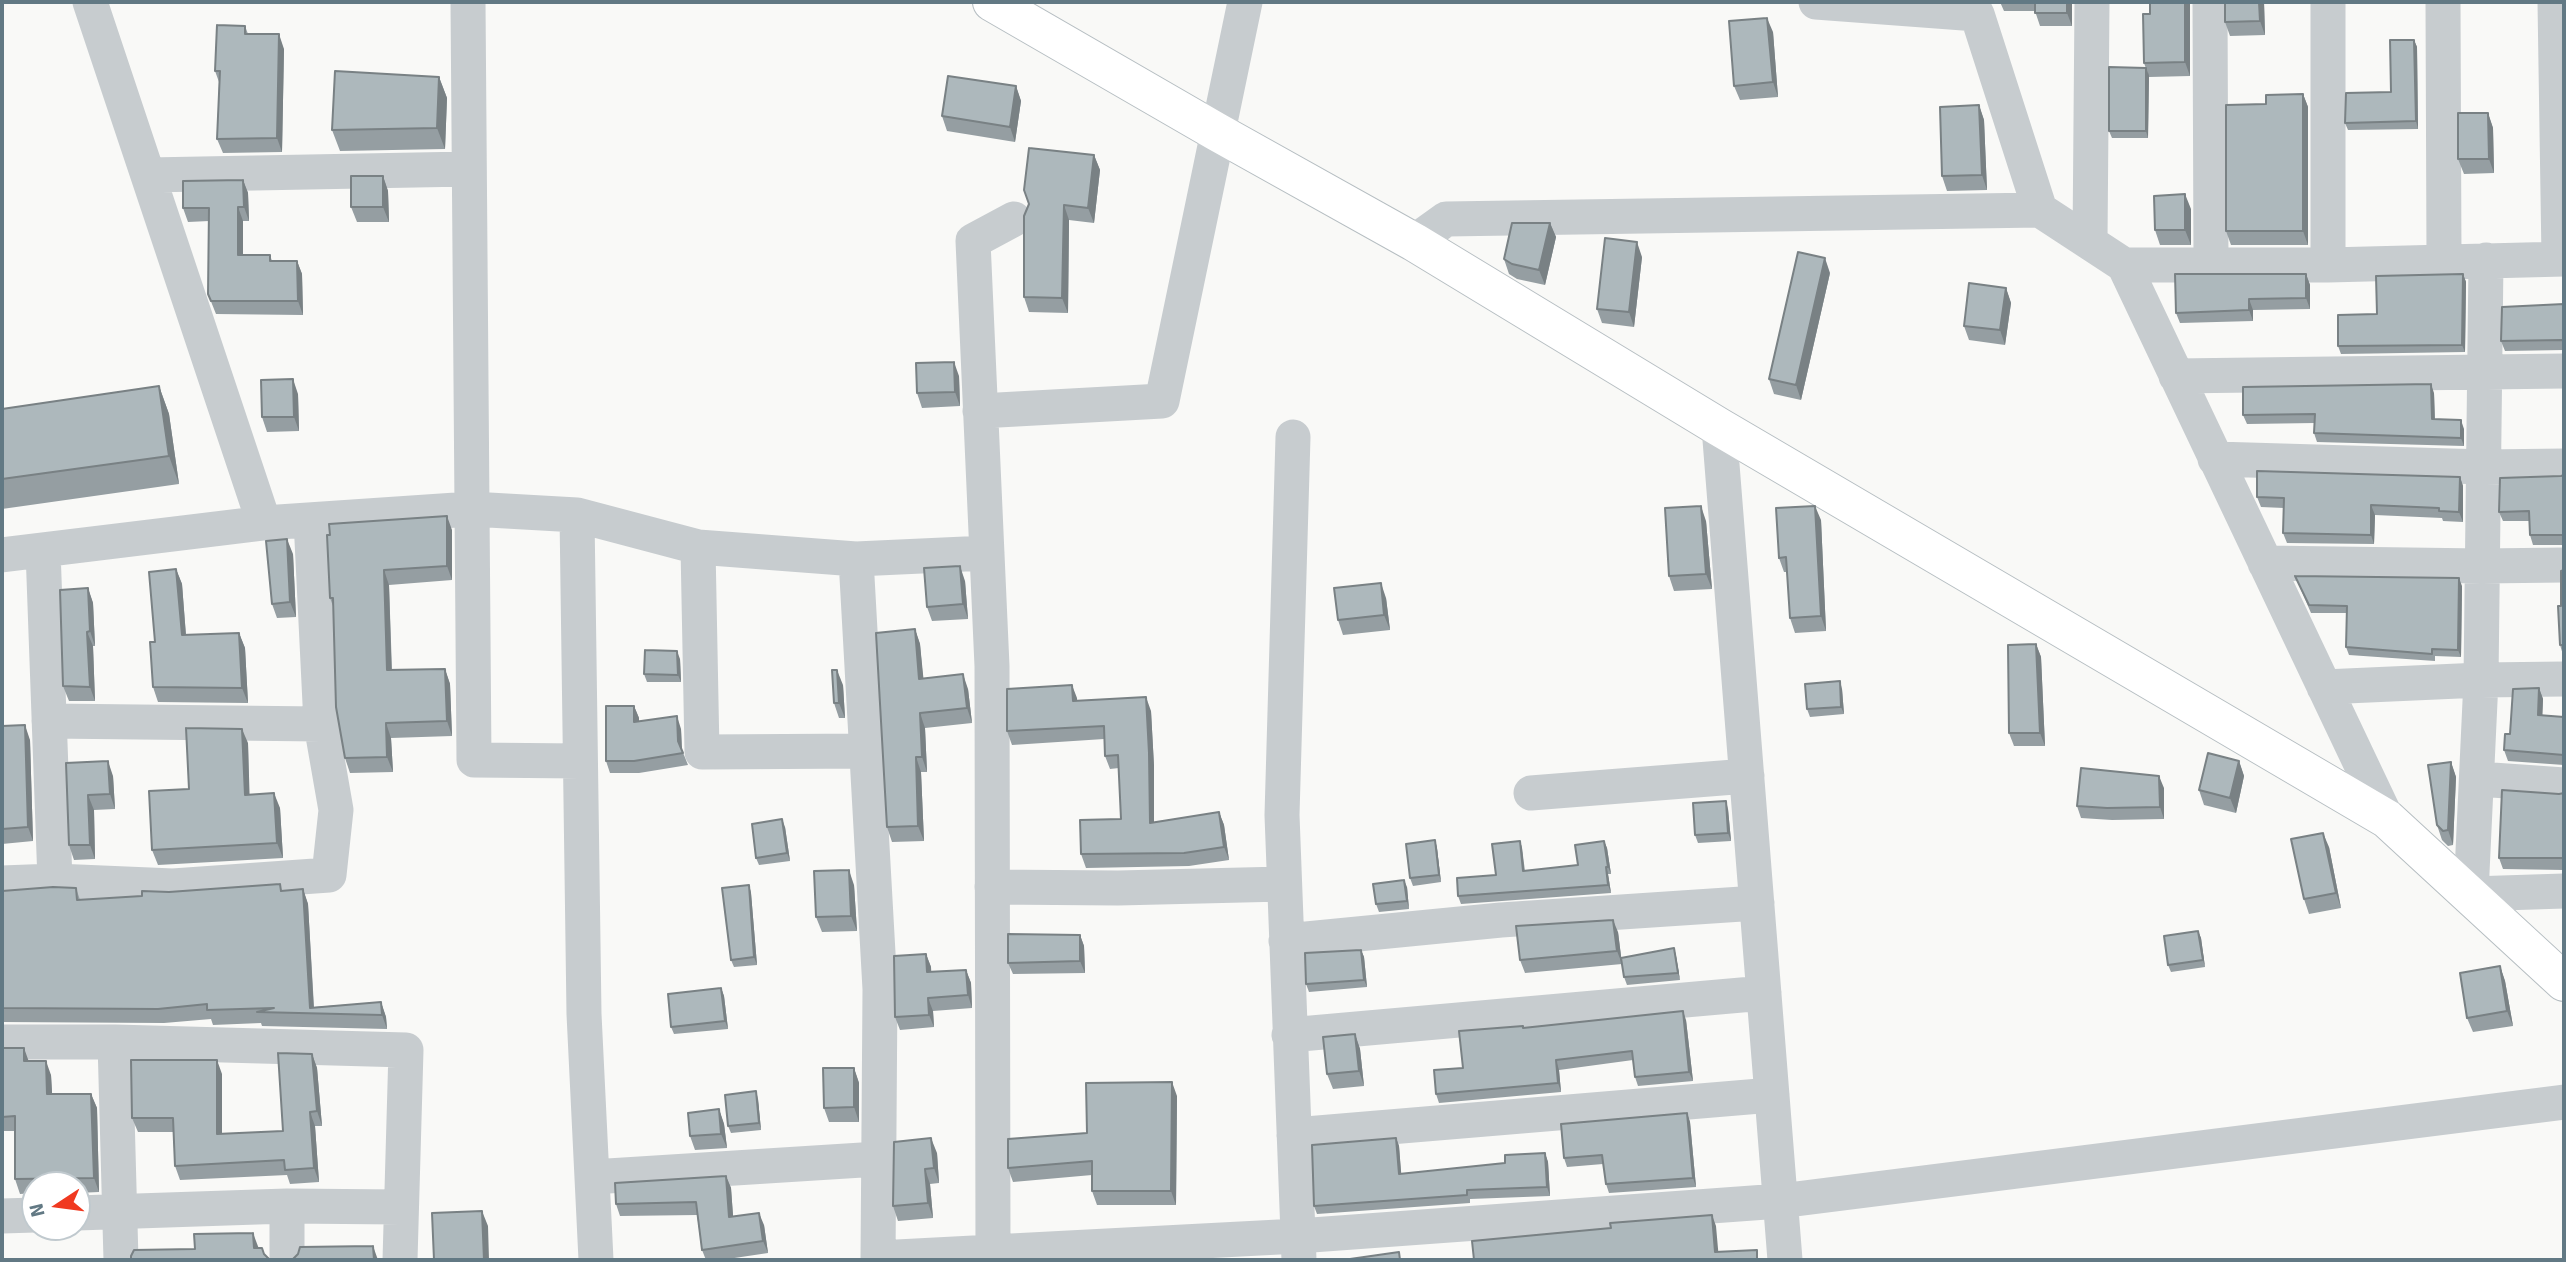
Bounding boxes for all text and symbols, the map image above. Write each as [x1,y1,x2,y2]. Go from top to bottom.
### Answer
north arrow [21,1171,91,1241]
text: N [24,1201,51,1219]

